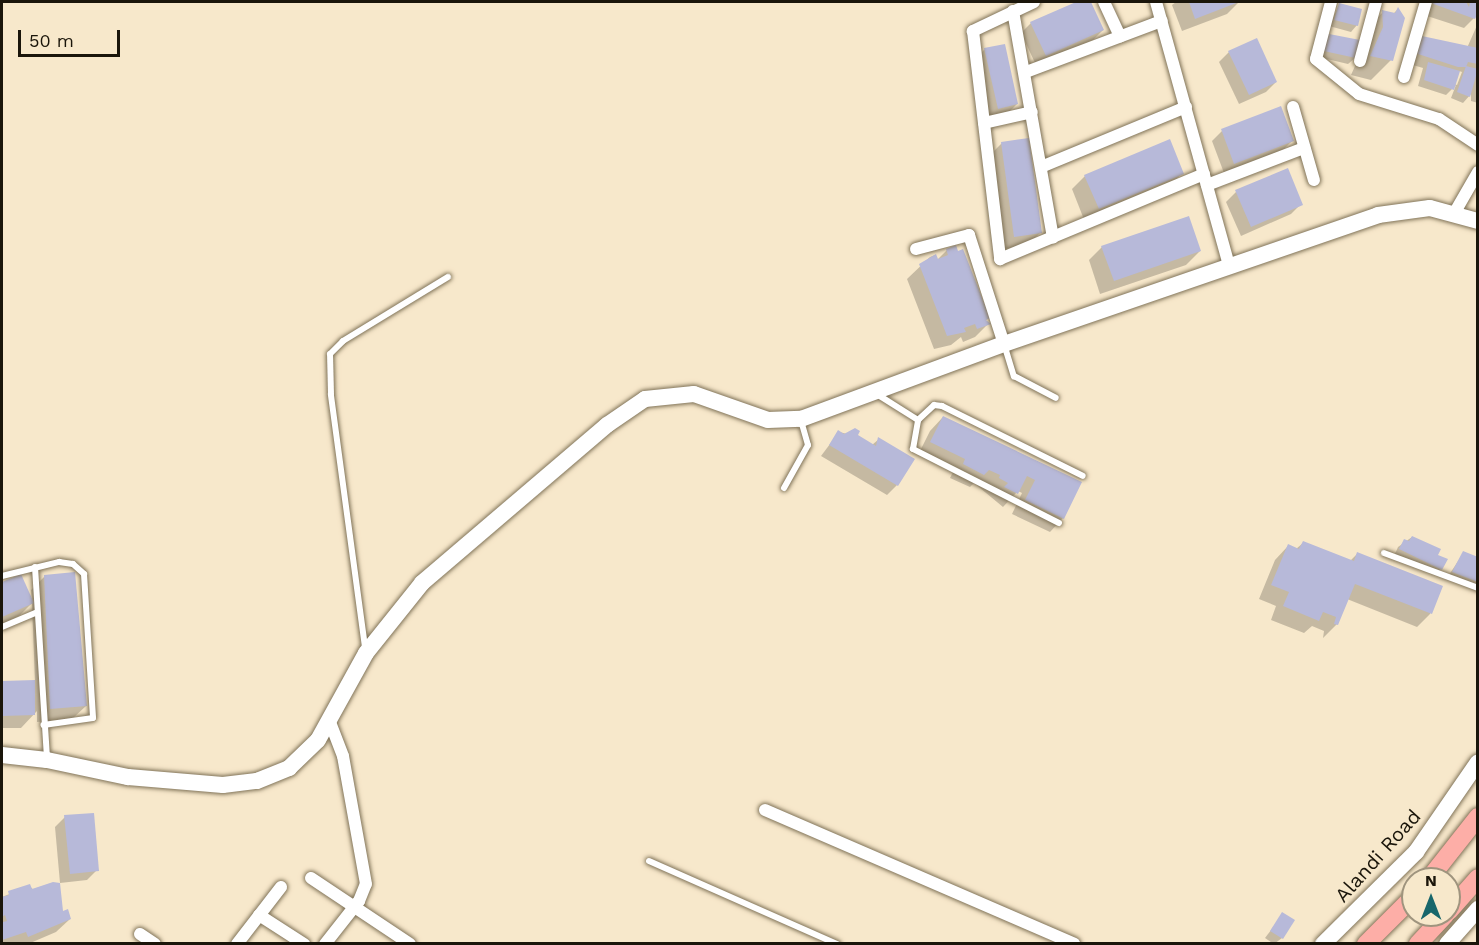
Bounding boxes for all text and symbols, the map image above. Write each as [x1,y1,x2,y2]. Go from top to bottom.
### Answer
scale bar [21,18,123,56]
text: 50 m [29,30,74,51]
street label: Alandi Road [1330,805,1426,907]
north arrow [1401,867,1461,927]
text: N [1425,871,1437,890]

